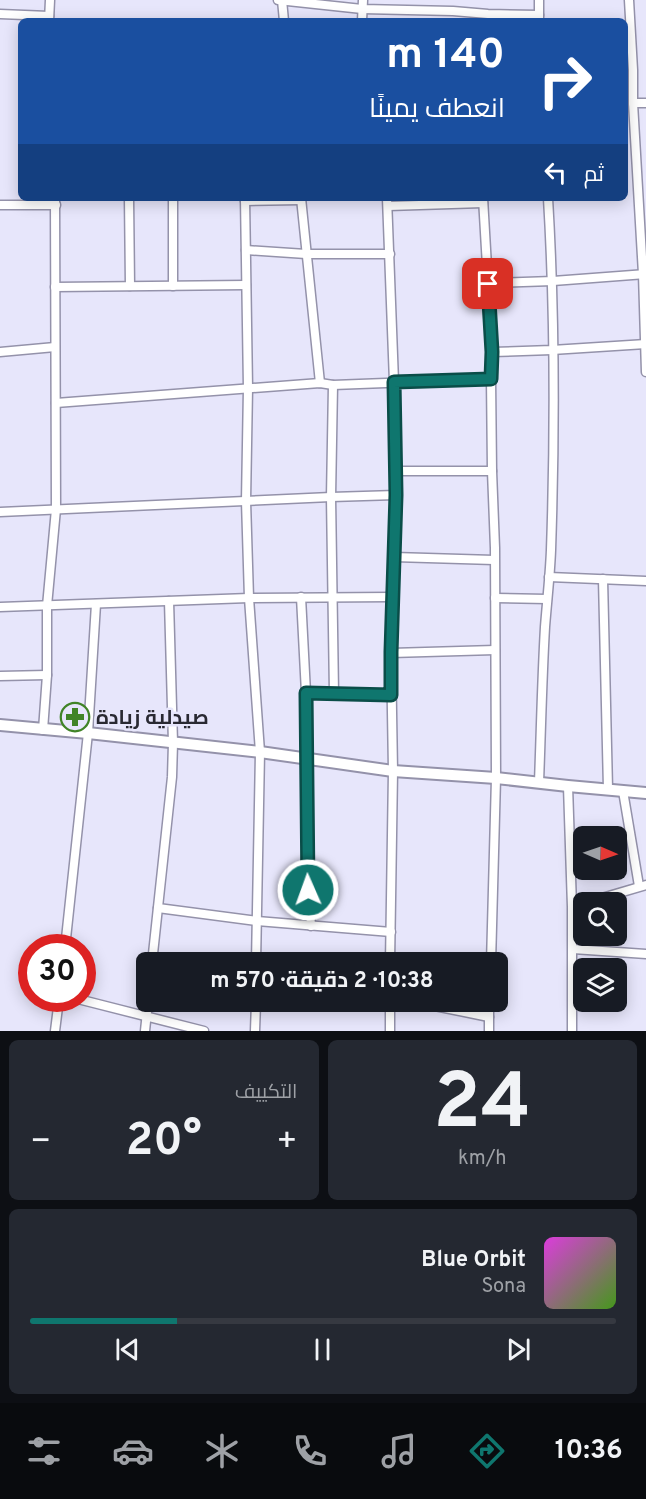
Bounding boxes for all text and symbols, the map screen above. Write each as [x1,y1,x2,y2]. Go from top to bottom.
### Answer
text: 140 m [386,30,505,83]
icon: right [526,42,604,120]
text: انعطف يمينًا [369,93,505,127]
icon: left [539,156,572,189]
text: ثم [584,162,604,189]
pin [462,258,513,309]
icon: arrive [471,267,504,300]
pharmacy icon: صيدلية زيادة [59,701,91,733]
place label: صيدلية زيادة [96,706,209,732]
north arrow [573,826,627,880]
map controls [573,826,627,1012]
position arrow [276,858,340,922]
button: search [573,892,627,946]
speed limit sign: 30 [18,934,96,1012]
button: layers [573,958,627,1012]
text: 10:38 · 2 دقيقة · 570 m [210,968,434,995]
text: 24 [433,1057,531,1156]
text: التكييف [235,1080,298,1106]
text: 20° [126,1114,202,1171]
text: − [30,1122,51,1164]
text: + [276,1122,297,1164]
text: km/h [458,1146,507,1172]
text: Blue Orbit [421,1247,526,1274]
text: Sona [481,1274,526,1300]
icon: previous [111,1333,144,1366]
icon: pause [306,1333,339,1366]
icon: next [502,1333,535,1366]
icon: filters [23,1430,65,1472]
icon: car [112,1430,154,1472]
icon: climate [201,1430,243,1472]
icon: phone [289,1430,331,1472]
icon: music [378,1430,420,1472]
icon: directions [466,1430,508,1472]
text: 10:36 [555,1434,623,1468]

